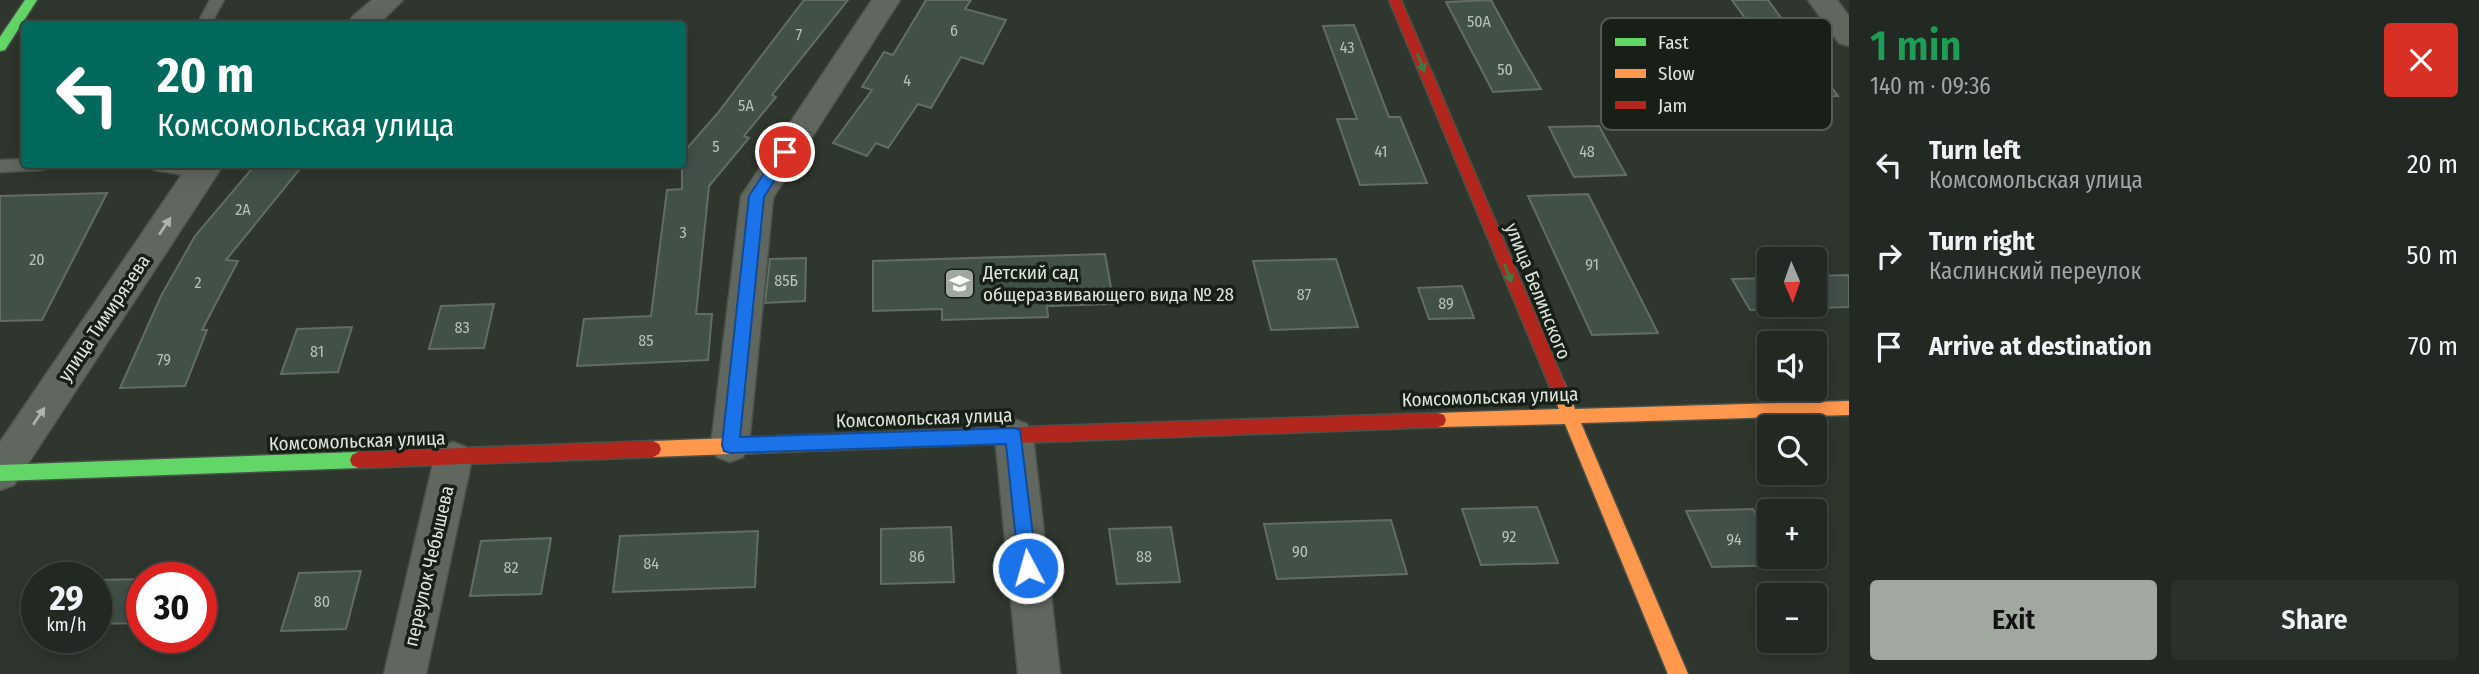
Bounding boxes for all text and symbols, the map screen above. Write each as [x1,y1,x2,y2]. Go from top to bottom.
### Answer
house number: 50А [1467,12,1492,31]
legend [1601,18,1832,130]
house number: 6 [950,21,958,40]
text: 1 min [1870,21,1961,71]
button: close [2384,23,2458,97]
house number: 7 [796,25,803,44]
text: Fast [1658,31,1689,54]
house number: 43 [1340,38,1354,57]
text: 20 m [157,46,254,105]
icon: left [42,49,133,140]
one-way arrow [1415,53,1427,73]
house number: 50 [1497,60,1513,79]
text: Slow [1658,62,1695,85]
house number: 4 [903,71,911,90]
text: 140 m · 09:36 [1870,72,1991,100]
text: Jam [1658,94,1687,117]
house number: 5А [738,96,754,115]
text: Комсомольская улица [157,106,455,144]
pin [755,122,815,182]
icon: arrive [766,133,804,171]
text: Turn left [1929,135,2021,166]
house number: 5 [712,137,720,156]
house number: 41 [1374,142,1388,161]
house number: 48 [1579,142,1595,161]
icon: left [1870,146,1908,184]
text: 20 m [2407,149,2458,180]
text: Комсомольская улица [1929,166,2143,194]
house number: 2А [235,200,251,219]
one-way arrow [158,217,171,236]
street label: улица Белинского [1500,219,1576,363]
house number: 3 [679,223,687,242]
text: Turn right [1929,226,2035,257]
icon: right [1870,237,1908,275]
text: 50 m [2406,240,2458,271]
north arrow [1757,247,1827,317]
map controls [1757,247,1827,653]
house number: 20 [29,250,45,269]
street label: улица Тимирязева [53,250,155,386]
house number: 91 [1585,255,1599,274]
text: Каслинский переулок [1929,257,2141,285]
place label: Детский сад общеразвивающего вида № 28 [982,261,1234,306]
one-way arrow [1503,263,1514,284]
school or university icon: Детский сад общеразвивающего вида № 28 [943,266,977,300]
house number: 85Б [774,271,798,290]
house number: 2 [194,273,202,292]
house number: 87 [1297,285,1312,304]
house number: 89 [1438,294,1454,313]
house number: 83 [454,318,470,337]
icon: arrive [1870,328,1908,366]
house number: 85 [638,331,654,350]
button: sound [1757,331,1827,401]
text: Arrive at destination [1929,331,2152,362]
text: 70 m [2408,331,2458,362]
house number: 81 [310,342,324,361]
house number: 79 [157,350,171,369]
street label: Комсомольская улица [1401,382,1579,412]
street label: Комсомольская улица [835,403,1013,433]
one-way arrow [32,407,46,425]
button: search [1757,415,1827,485]
street label: Комсомольская улица [268,426,446,456]
street label: переулок Чебышева [399,483,459,649]
button: + [1757,499,1827,569]
house number: 92 [1502,527,1516,546]
house number: 94 [1726,530,1742,549]
position arrow [991,531,1065,605]
house number: 90 [1292,542,1308,561]
house number: 86 [909,547,925,566]
house number: 88 [1136,547,1152,566]
house number: 84 [643,554,659,573]
house number: 82 [504,558,518,577]
speed limit sign: 30 [126,562,217,653]
text: 29 [49,577,84,619]
button: Exit [1870,580,2157,660]
button: Share [2171,580,2458,660]
button: − [1757,583,1827,653]
house number: 80 [314,592,330,611]
text: km/h [46,614,87,636]

